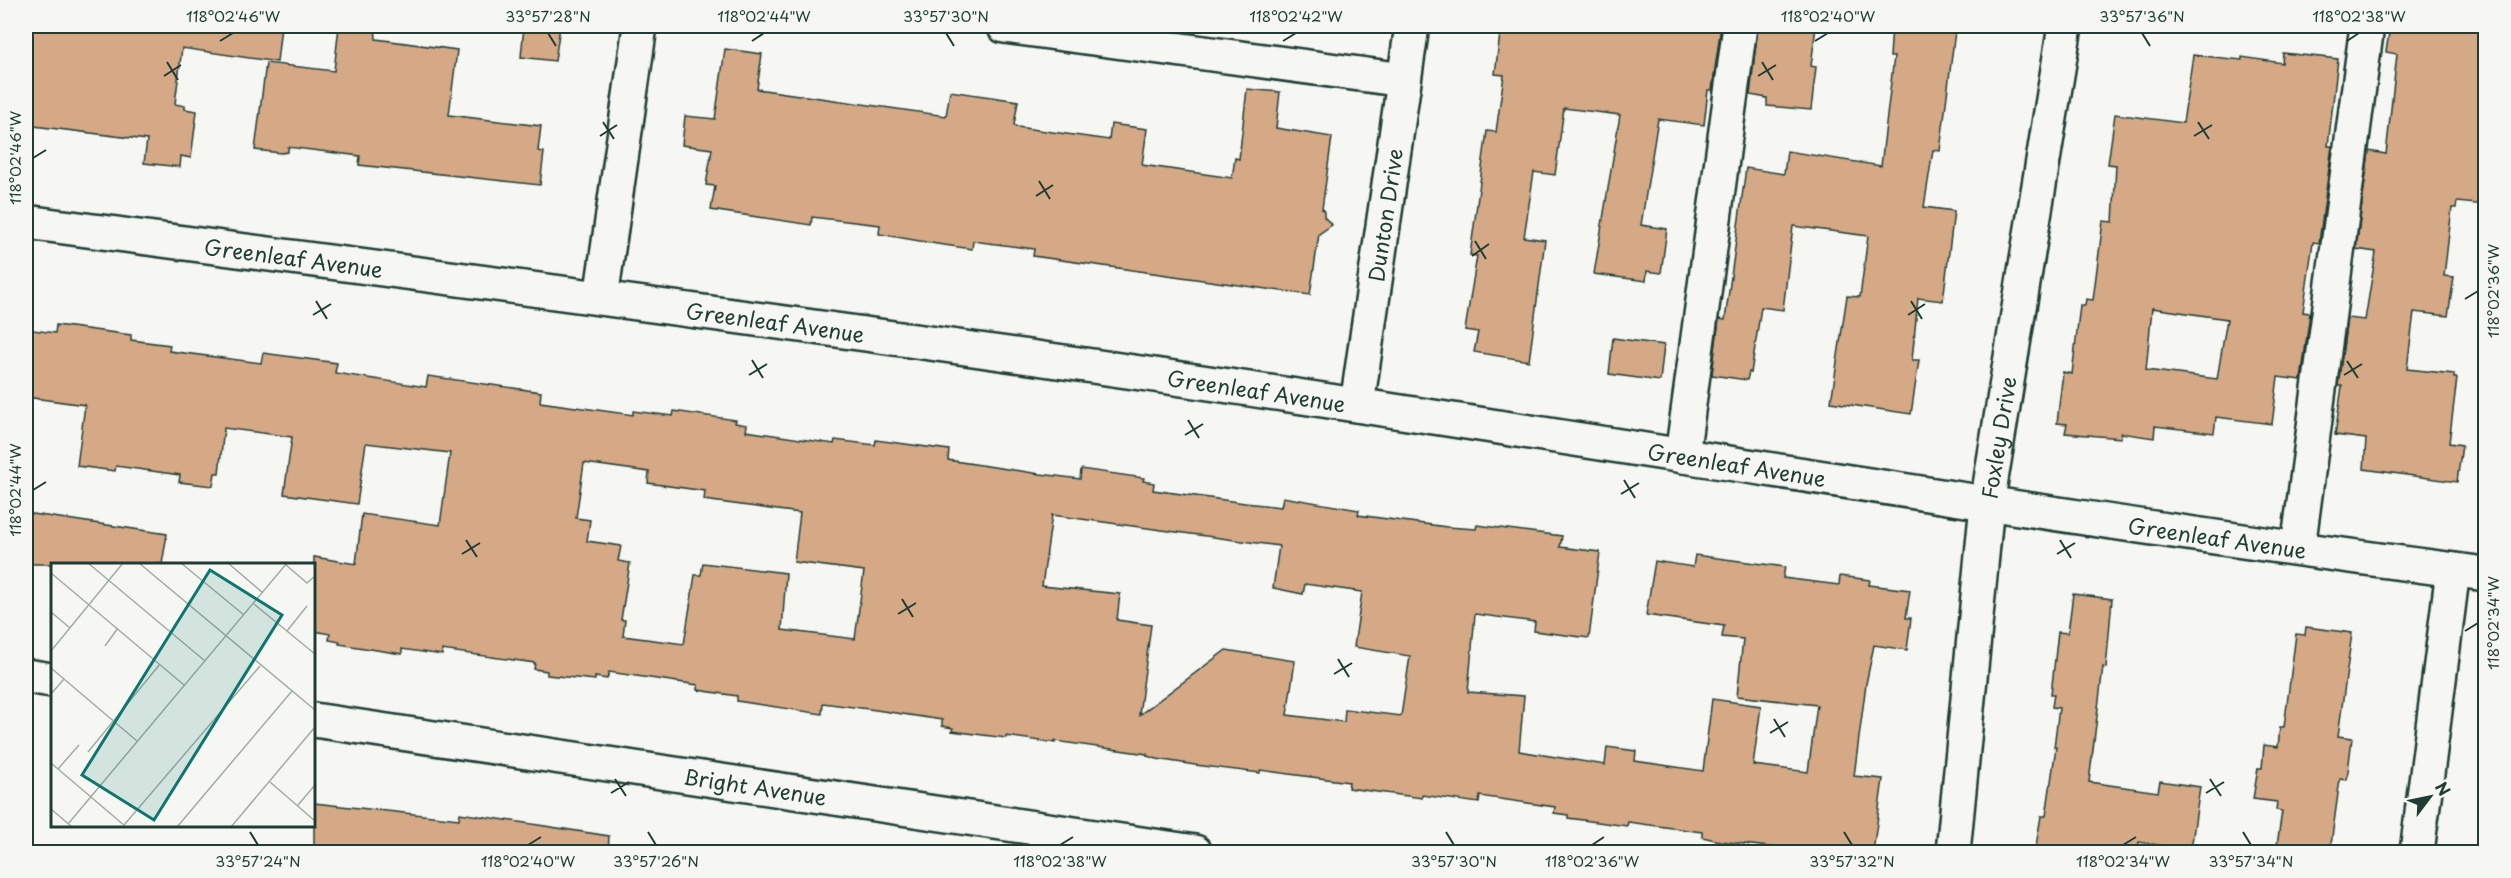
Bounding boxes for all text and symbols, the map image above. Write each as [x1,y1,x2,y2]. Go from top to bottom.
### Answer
text: 118°02'46"W [186,4,281,27]
text: 33°57'28"N [505,4,591,27]
text: 118°02'44"W [717,4,811,27]
text: 33°57'30"N [903,4,989,27]
text: 118°02'42"W [1249,4,1343,27]
text: 118°02'40"W [1781,4,1876,27]
text: 33°57'36"N [2099,4,2185,27]
text: 118°02'38"W [2312,4,2406,27]
text: 118°02'46"W [3,110,26,205]
street label: Dunton Drive [1359,146,1410,284]
street label: Greenleaf Avenue [202,230,385,285]
text: 118°02'36"W [2481,243,2504,338]
street label: Greenleaf Avenue [684,294,867,350]
street label: Greenleaf Avenue [1165,361,1348,419]
street label: Foxley Drive [1972,374,2024,501]
street label: Greenleaf Avenue [1646,435,1828,494]
text: 118°02'44"W [3,443,26,537]
street label: Greenleaf Avenue [2126,509,2309,566]
inset map [51,563,315,827]
text: 118°02'34"W [2481,575,2504,670]
street label: Bright Avenue [681,760,829,813]
north arrow [2400,767,2460,827]
text: N [2430,777,2457,800]
text: 33°57'24"N [215,849,301,872]
text: 118°02'40"W [481,849,576,872]
text: 33°57'26"N [613,849,699,872]
text: 118°02'38"W [1013,849,1107,872]
text: 33°57'30"N [1411,849,1497,872]
text: 118°02'36"W [1545,849,1640,872]
text: 33°57'32"N [1809,849,1895,872]
text: 118°02'34"W [2076,849,2171,872]
text: 33°57'34"N [2208,849,2294,872]

